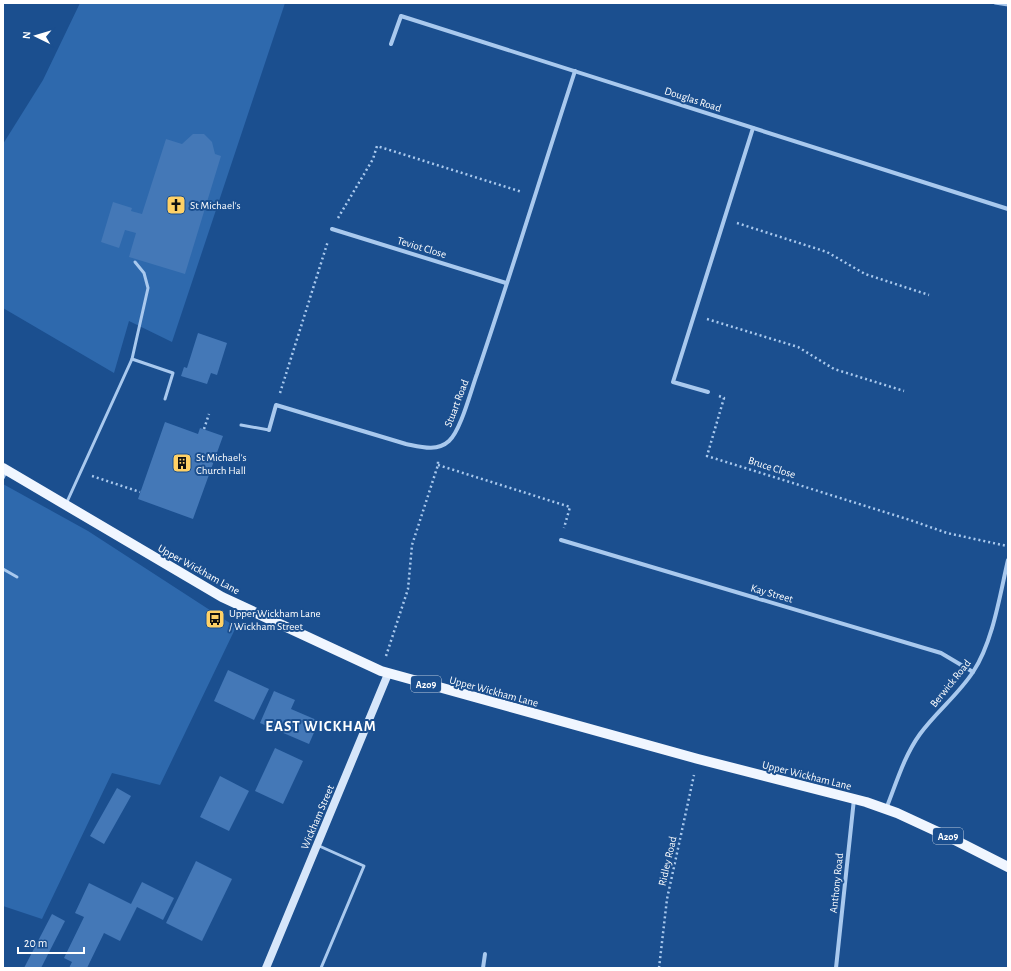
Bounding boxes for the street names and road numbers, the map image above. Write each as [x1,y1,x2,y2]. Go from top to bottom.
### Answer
street label: Douglas Road [663,85,723,114]
street label: Teviot Close [396,235,448,260]
street label: Stuart Road [442,378,471,429]
street label: Bruce Close [747,455,797,480]
street label: Upper Wickham Lane [156,542,241,596]
street label: Kay Street [750,582,795,605]
street label: Berwick Road [928,657,973,709]
street label: Upper Wickham Lane [448,674,540,709]
road number: A209 [411,676,441,692]
street label: Upper Wickham Lane [761,759,853,792]
street label: Wickham Street [299,783,336,851]
road number: A209 [933,828,963,844]
street label: Ridley Road [656,835,679,887]
street label: Anthony Road [828,852,845,914]

